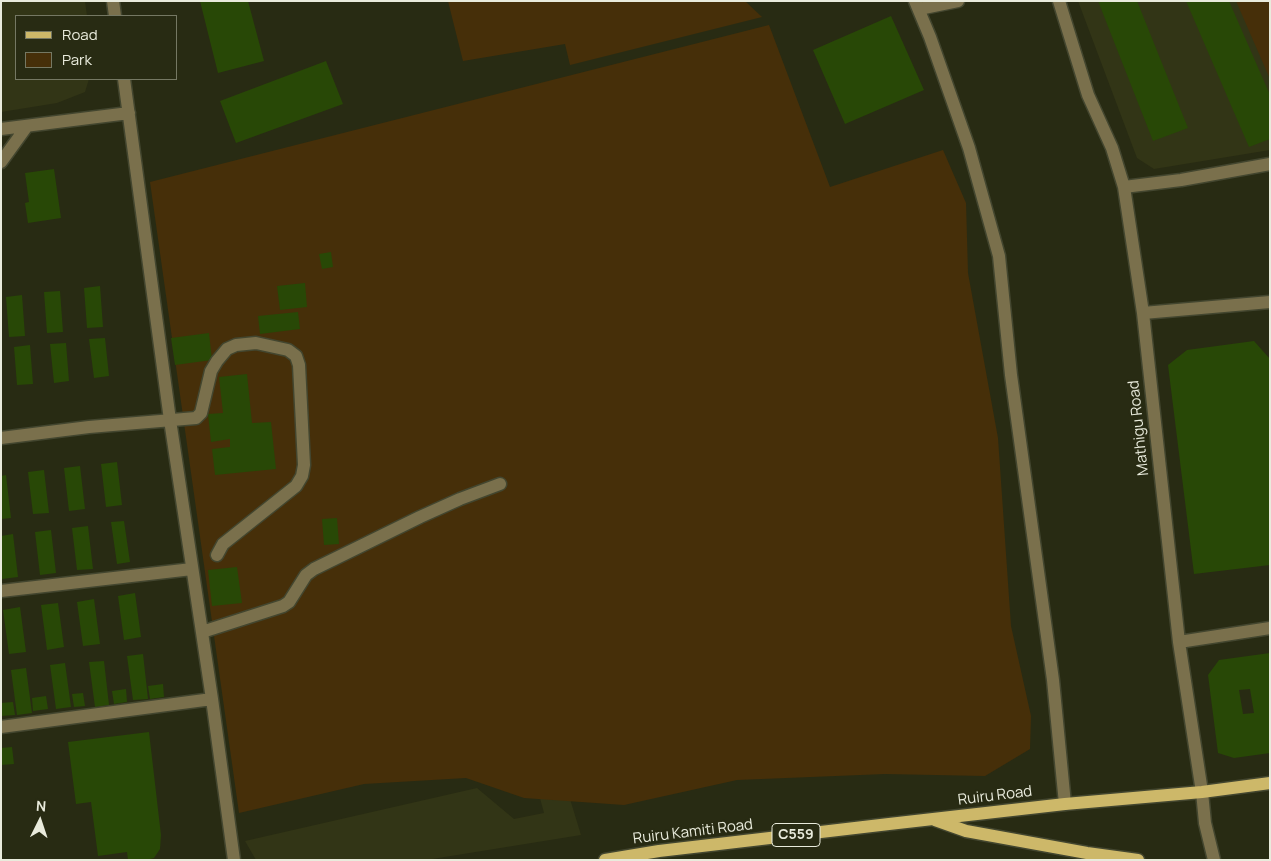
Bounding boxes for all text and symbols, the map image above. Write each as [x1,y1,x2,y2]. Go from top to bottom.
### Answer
legend [15,15,178,80]
text: Road [62,24,98,45]
text: Park [62,49,92,70]
street label: Mathigu Road [1125,379,1153,477]
street label: Ruiru Road [957,783,1033,809]
north arrow [15,796,65,846]
text: N [35,796,47,815]
street label: Ruiru Kamiti Road [632,816,754,848]
road number: C559 [772,824,820,846]

